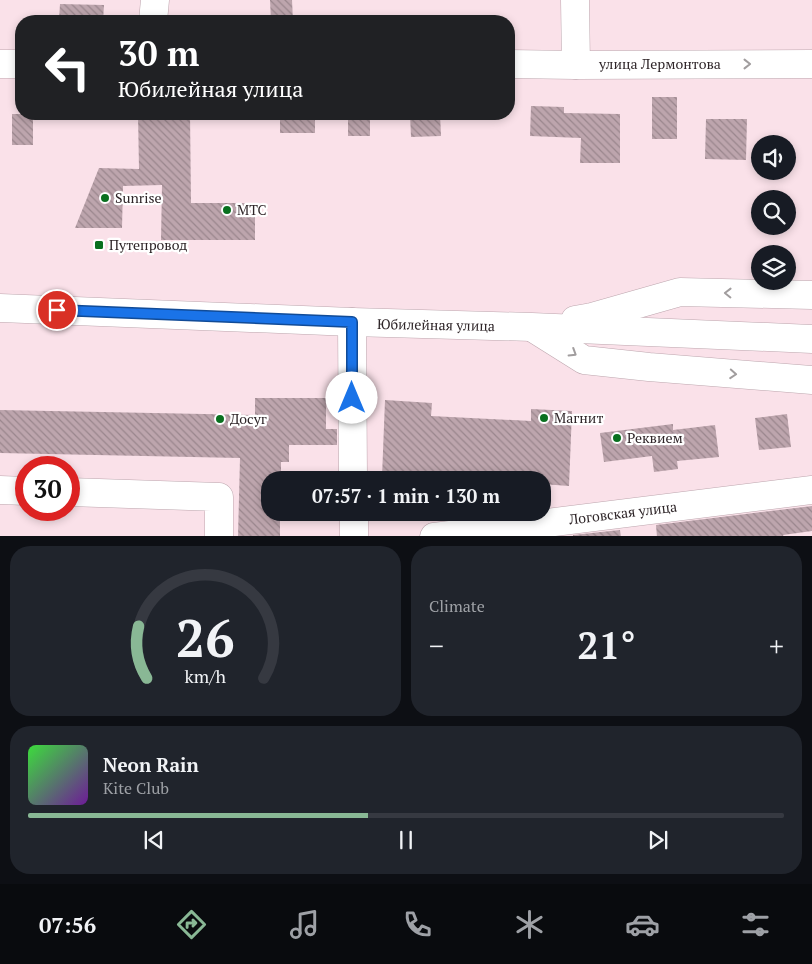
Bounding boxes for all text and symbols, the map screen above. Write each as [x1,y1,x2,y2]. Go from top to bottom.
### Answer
text: 30 m [118,30,199,76]
icon: left [35,35,100,100]
street label: улица Лермонтова [598,54,721,73]
one-way arrow [744,59,752,69]
text: Юбилейная улица [118,74,303,103]
map controls [751,135,796,290]
button: sound [751,135,796,180]
place label: Sunrise [115,188,162,207]
button: search [751,190,796,235]
marker: Sunrise [99,192,111,204]
place label: МТС [237,200,266,219]
marker: МТС [221,204,233,216]
place label: Путепровод [109,235,187,254]
marker: Путепровод [93,239,105,251]
button: layers [751,245,796,290]
one-way arrow [724,288,732,299]
pin [36,289,78,331]
icon: arrive [43,296,71,324]
street label: Юбилейная улица [377,314,495,335]
one-way arrow [568,347,577,356]
one-way arrow [729,368,737,379]
position arrow [325,371,377,423]
place label: Магнит [554,408,603,427]
place label: Досуг [230,409,267,428]
marker: Магнит [538,412,550,424]
marker: Досуг [214,413,226,425]
place label: Реквием [627,428,683,447]
marker: Реквием [611,432,623,444]
speed limit sign: 30 [15,456,80,521]
text: 07:57 · 1 min · 130 m [312,483,500,508]
street label: Логовская улица [567,496,678,529]
text: Climate [429,595,485,617]
text: 26 [176,603,235,672]
text: 21° [577,620,636,670]
text: − [429,627,444,664]
text: + [769,627,784,664]
text: km/h [185,664,227,688]
text: Neon Rain [103,752,199,777]
text: Kite Club [103,777,169,799]
icon: previous [140,826,168,854]
icon: pause [392,826,420,854]
icon: next [644,826,672,854]
icon: directions [174,907,209,942]
icon: music [287,907,322,942]
icon: phone [400,907,435,942]
icon: climate [512,907,547,942]
icon: car [625,907,660,942]
icon: filters [738,907,773,942]
text: 07:56 [39,910,96,939]

